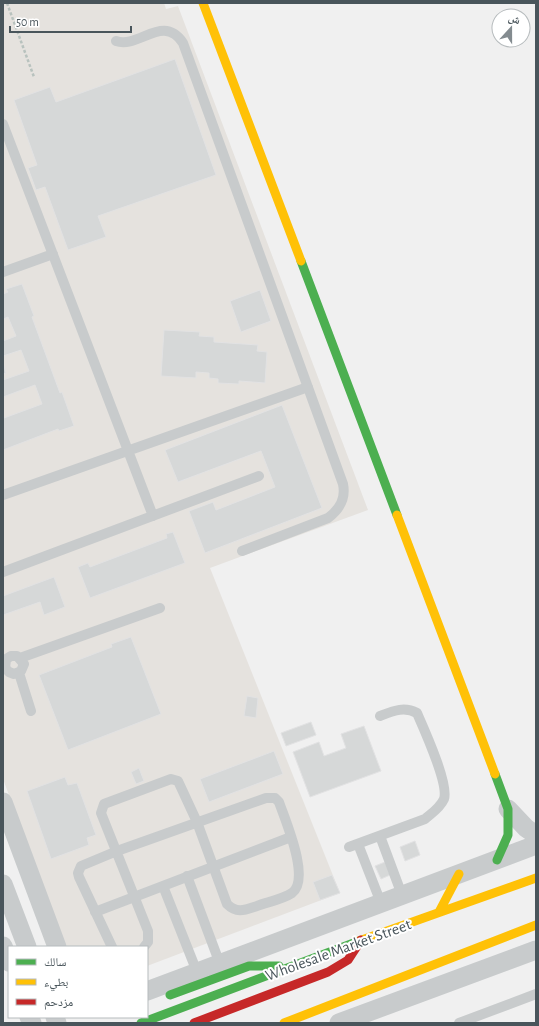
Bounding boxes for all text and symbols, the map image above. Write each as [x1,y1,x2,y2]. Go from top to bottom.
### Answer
scale bar [10,8,131,34]
north arrow [491,8,531,48]
text: ش [506,12,522,28]
text: 50 m [16,16,39,28]
street label: Wholesale Market Street [263,916,413,984]
legend [8,946,148,1018]
text: سالك [44,956,66,968]
text: بطيء [44,976,68,992]
text: مزدحم [44,996,73,1010]

